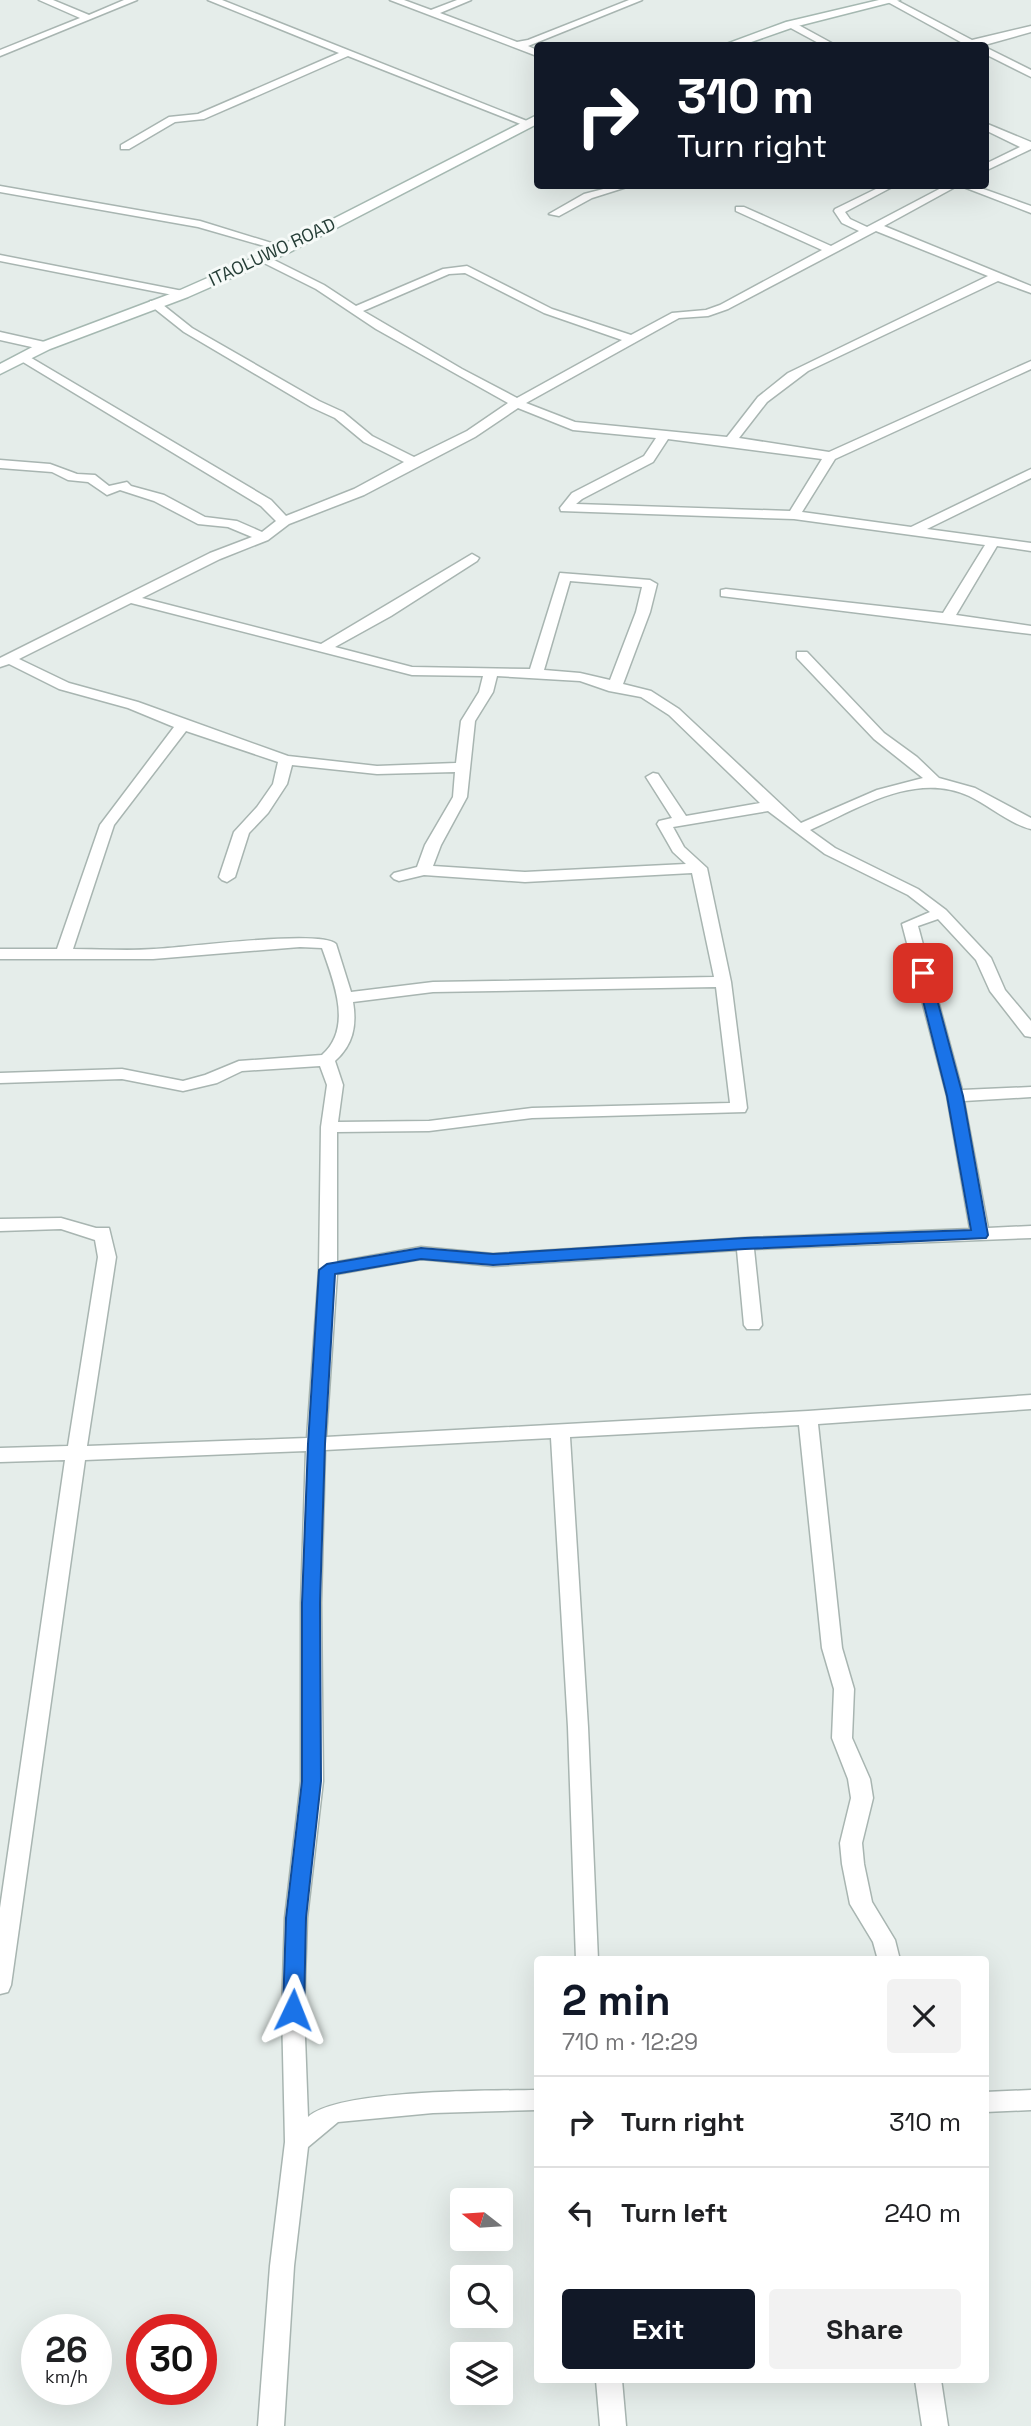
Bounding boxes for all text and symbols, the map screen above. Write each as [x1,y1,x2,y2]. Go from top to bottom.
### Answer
text: 310 m [677,65,814,127]
icon: right [562,70,653,161]
text: Turn right [677,126,827,166]
street label: ITAOLUWO ROAD [205,212,339,291]
pin [893,943,953,1003]
icon: arrive [904,954,942,992]
position arrow [256,1973,330,2047]
text: 2 min [562,1974,671,2027]
button: close [887,1979,961,2053]
text: 710 m · 12:29 [562,2027,698,2057]
icon: right [562,2103,600,2141]
text: Turn right [621,2105,745,2139]
text: 310 m [889,2105,961,2139]
north arrow [450,2188,513,2250]
map controls [450,2188,513,2405]
icon: left [562,2194,600,2232]
text: Turn left [621,2196,728,2230]
text: 240 m [884,2196,961,2230]
button: search [450,2265,513,2328]
button: Exit [562,2289,755,2369]
button: Share [769,2289,961,2369]
speed limit sign: 30 [126,2314,217,2405]
text: 26 [45,2328,88,2372]
button: layers [450,2342,513,2405]
text: km/h [45,2365,88,2388]

